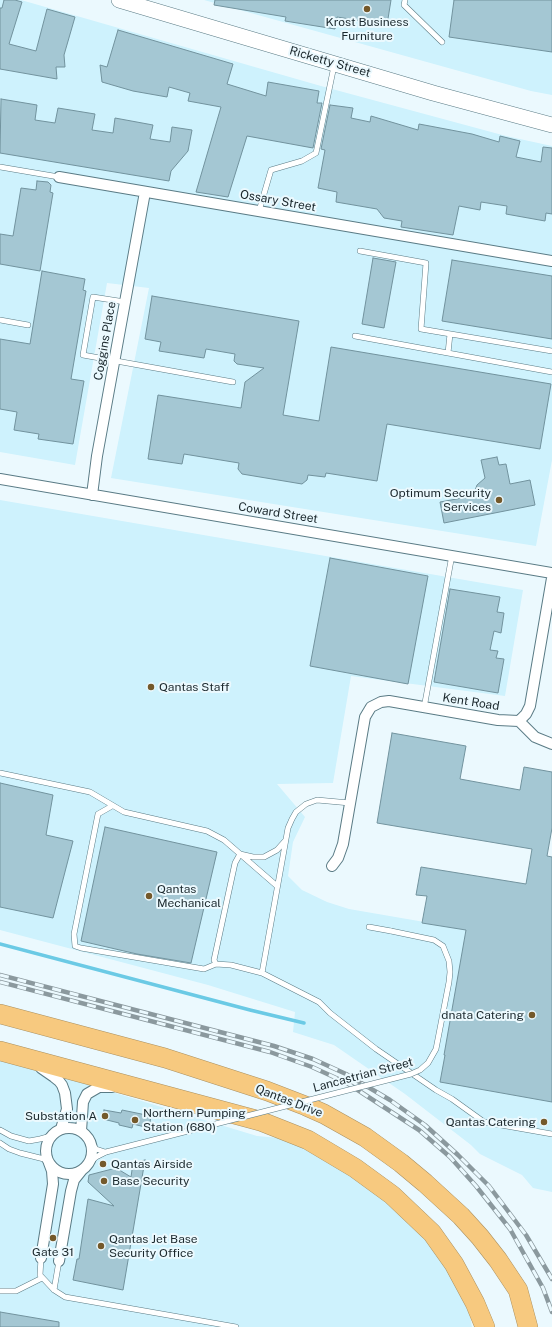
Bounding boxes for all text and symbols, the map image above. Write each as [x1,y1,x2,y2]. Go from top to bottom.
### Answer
marker: Krost Business Furniture [362,4,372,14]
place label: Krost Business Furniture [326,15,408,43]
street label: Ricketty Street [288,44,372,80]
street label: Ossary Street [239,187,317,215]
street label: Coggins Place [91,300,119,382]
place label: Optimum Security Services [390,486,491,514]
marker: Optimum Security Services [494,495,504,505]
street label: Coward Street [237,500,319,526]
place label: Qantas Staff [159,680,229,694]
marker: Qantas Staff [146,682,156,692]
street label: Kent Road [442,690,500,714]
place label: Qantas Mechanical [157,882,221,910]
marker: Qantas Mechanical [144,891,154,901]
place label: dnata Catering [441,1008,524,1022]
marker: dnata Catering [527,1010,537,1020]
street label: Lancastrian Street [311,1055,415,1095]
street label: Qantas Drive [253,1082,325,1120]
place label: Northern Pumping Station (680) [143,1106,246,1134]
place label: Substation A [25,1109,97,1123]
marker: Substation A [100,1111,110,1121]
marker: Northern Pumping Station (680) [130,1115,140,1125]
place label: Qantas Catering [446,1115,536,1129]
marker: Qantas Catering [539,1117,549,1127]
place label: Qantas Airside [111,1157,193,1171]
marker: Qantas Airside [98,1159,108,1169]
place label: Base Security [112,1174,190,1188]
marker: Base Security [99,1176,109,1186]
place label: Qantas Jet Base Security Office [109,1232,198,1260]
marker: Gate 31 [48,1233,58,1243]
marker: Qantas Jet Base Security Office [96,1241,106,1251]
place label: Gate 31 [32,1245,74,1259]

